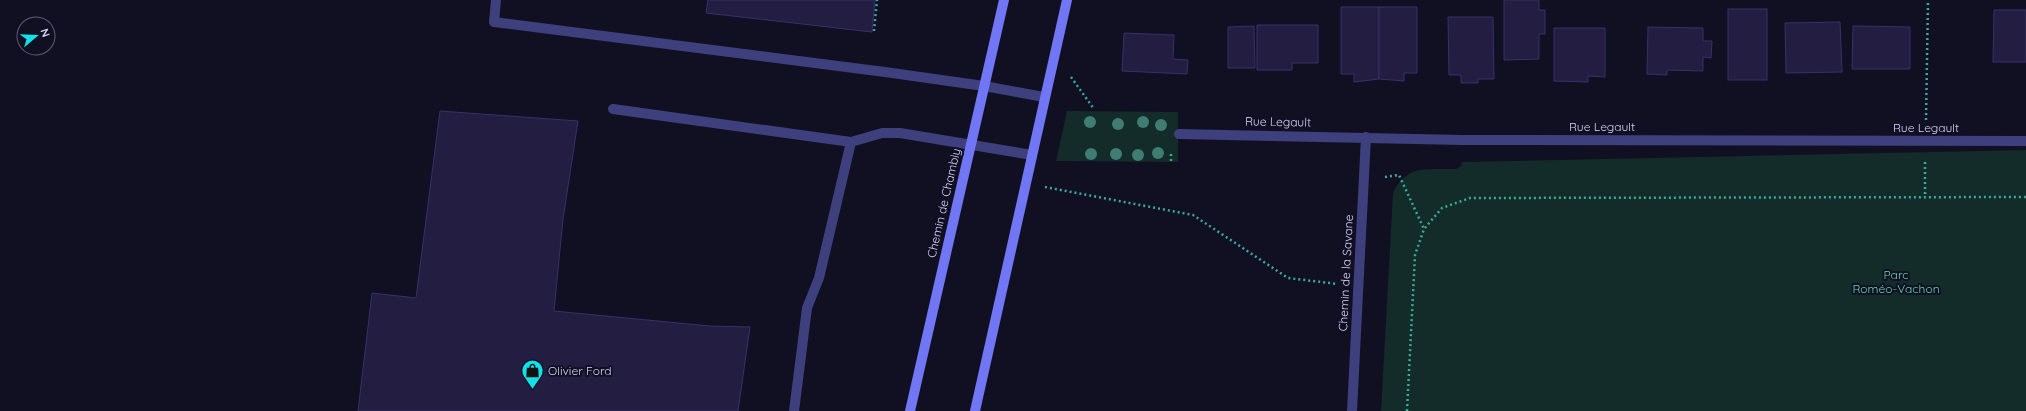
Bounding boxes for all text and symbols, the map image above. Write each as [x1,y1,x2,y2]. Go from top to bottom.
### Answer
north arrow [16,16,56,56]
text: N [38,27,53,39]
street label: Rue Legault [1245,113,1311,130]
street label: Rue Legault [1569,119,1635,134]
street label: Rue Legault [1893,120,1959,135]
street label: Chemin de Chambly [924,147,963,259]
street label: Chemin de la Savane [1335,214,1356,332]
park label: Parc Roméo-Vachon [1852,267,1940,296]
shop icon: Olivier Ford [519,358,545,391]
place label: Olivier Ford [548,363,612,378]

